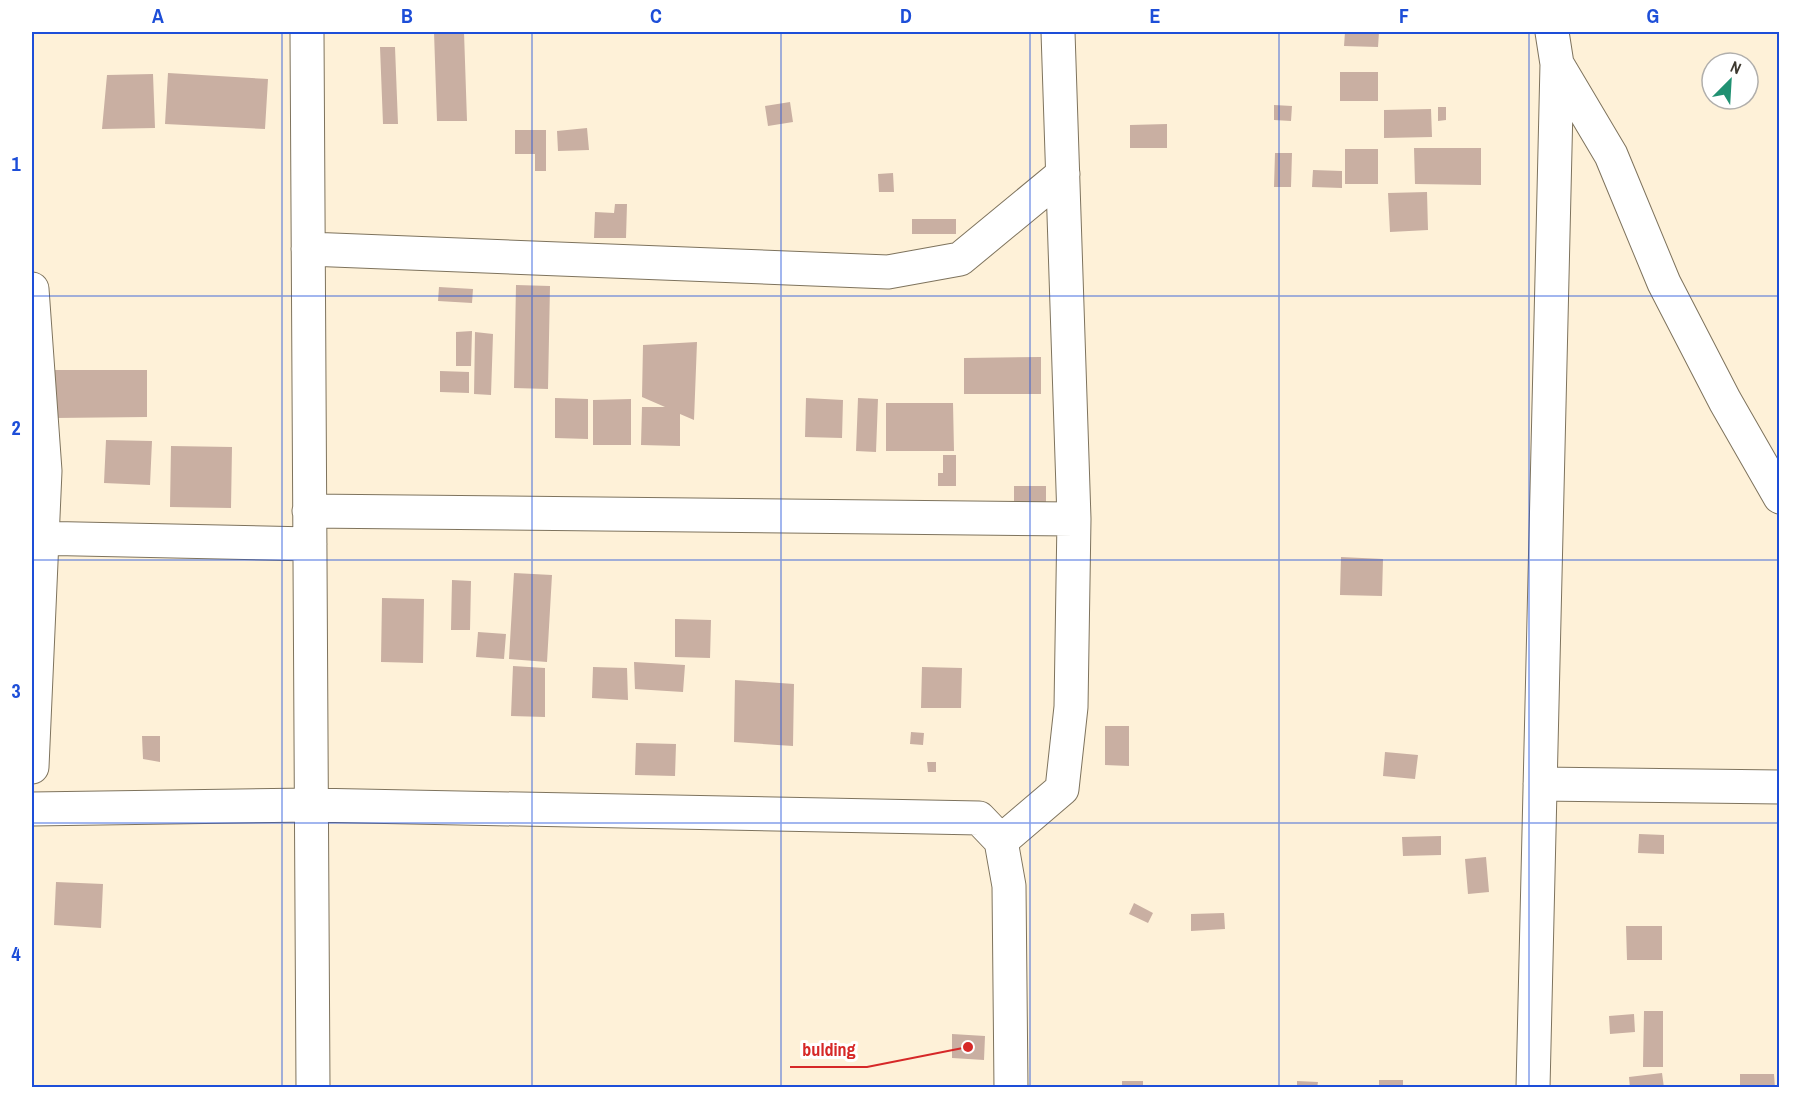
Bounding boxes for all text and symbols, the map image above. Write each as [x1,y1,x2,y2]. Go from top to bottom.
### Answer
text: A [152,2,164,29]
text: B [401,2,413,29]
text: C [650,2,662,29]
text: D [900,2,912,29]
text: E [1150,2,1161,29]
text: F [1399,2,1409,29]
text: G [1647,2,1659,29]
north arrow [1700,51,1760,111]
text: N [1727,55,1745,79]
text: 1 [11,150,21,177]
text: 2 [11,414,21,441]
text: 3 [11,677,21,704]
text: 4 [11,940,21,967]
callout: bulding [790,1031,867,1067]
text: bulding [802,1037,856,1062]

